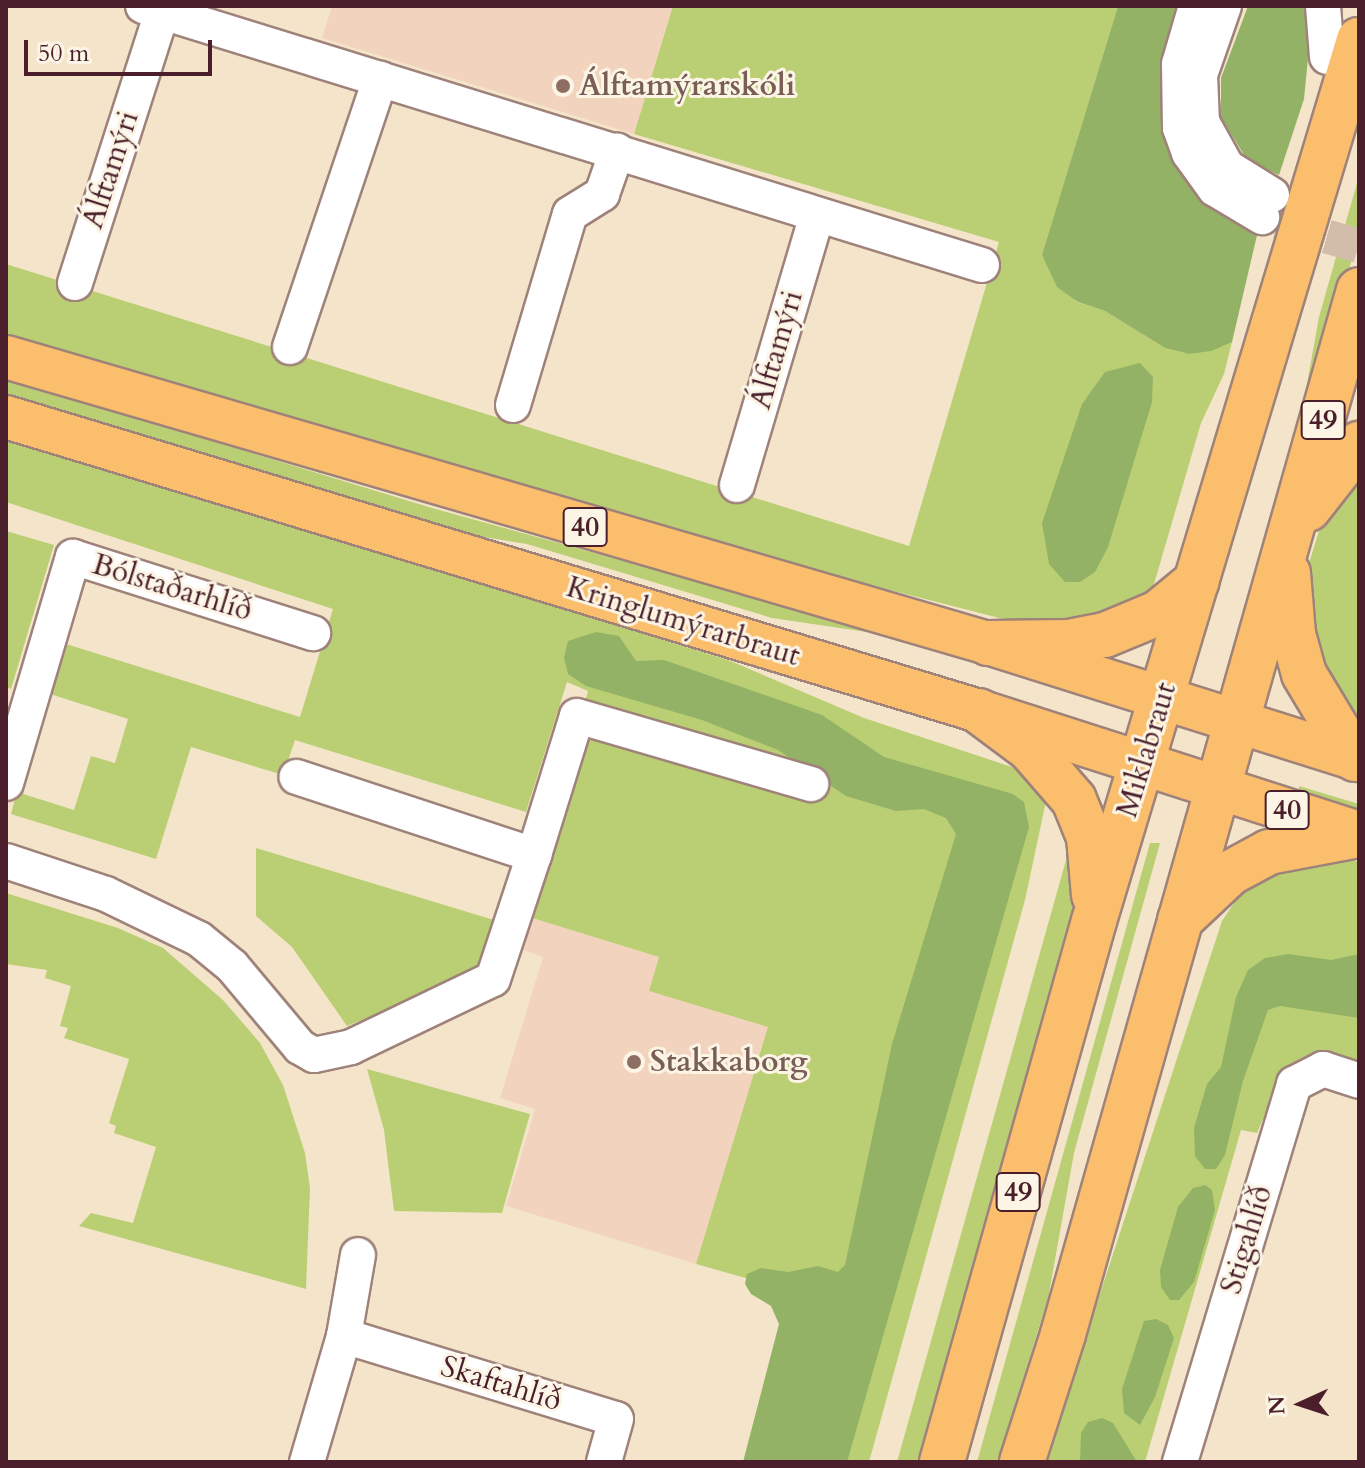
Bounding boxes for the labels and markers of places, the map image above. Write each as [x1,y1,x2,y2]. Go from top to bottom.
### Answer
place label: Álftamýrarskóli [579,68,795,104]
marker: Álftamýrarskóli [554,77,572,95]
place label: Stakkaborg [650,1044,808,1080]
marker: Stakkaborg [625,1053,643,1071]

